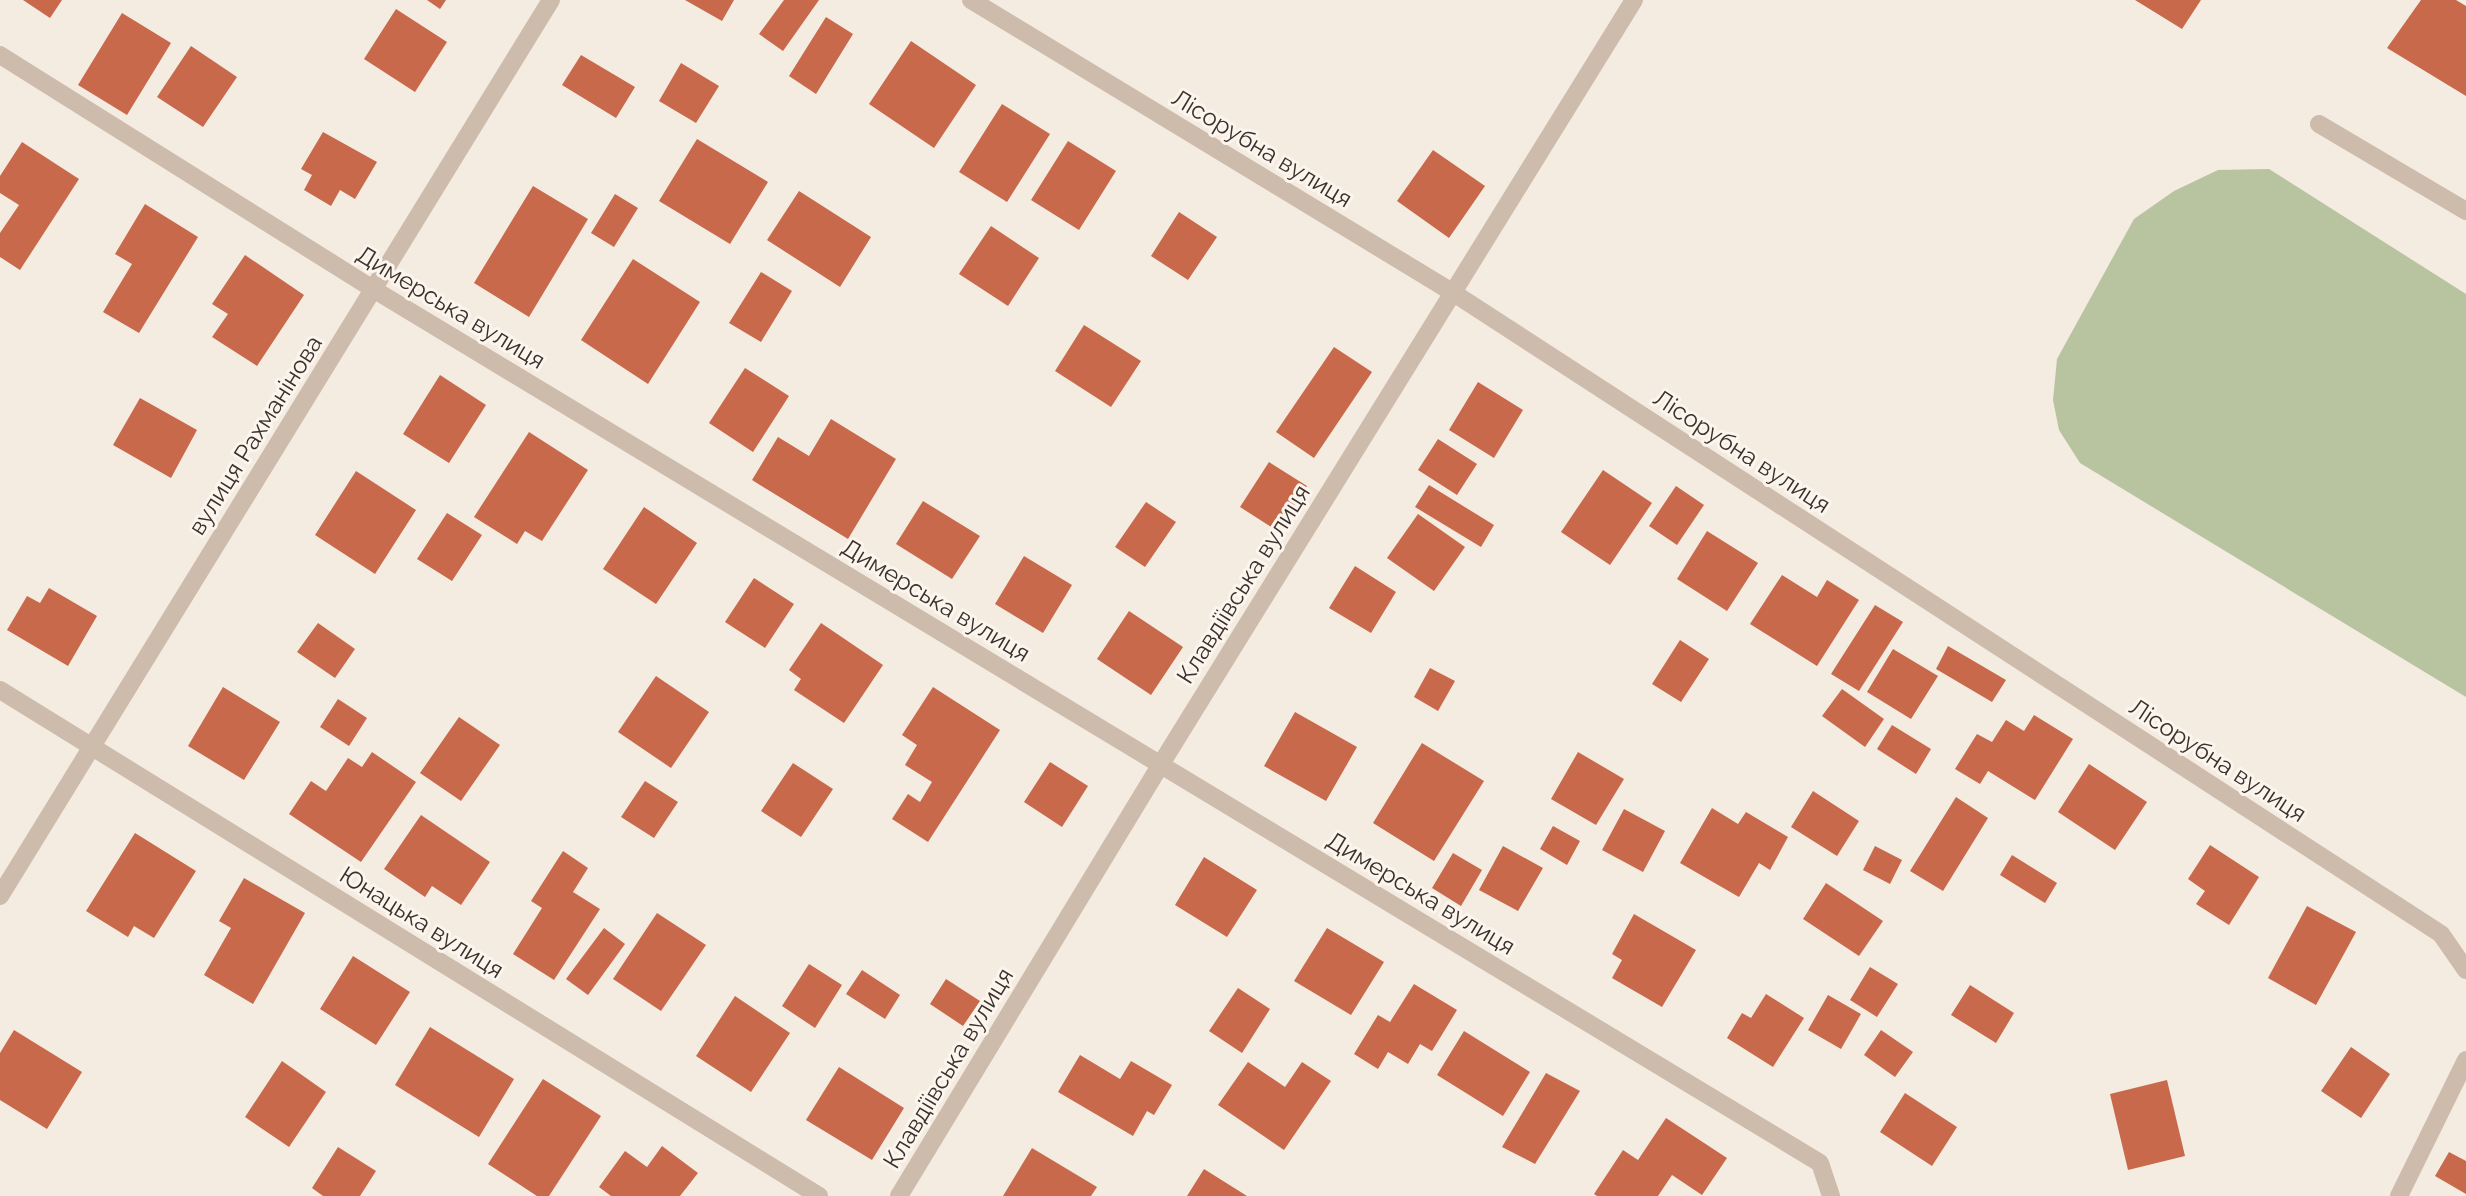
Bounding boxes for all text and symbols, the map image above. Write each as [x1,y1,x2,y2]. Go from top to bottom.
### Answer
street label: Лісорубна вулиця [1167,83,1357,213]
street label: Димерська вулиця [352,239,550,375]
street label: вулиця Рахманінова [182,330,328,540]
street label: Лісорубна вулиця [1648,383,1836,519]
street label: Клавдіївська вулиця [1170,479,1316,689]
street label: Димерська вулиця [837,532,1035,668]
street label: Лісорубна вулиця [2124,692,2312,828]
street label: Димерська вулиця [1322,825,1520,961]
street label: Юнацька вулиця [335,860,509,984]
street label: Клавдіївська вулиця [877,963,1019,1173]

